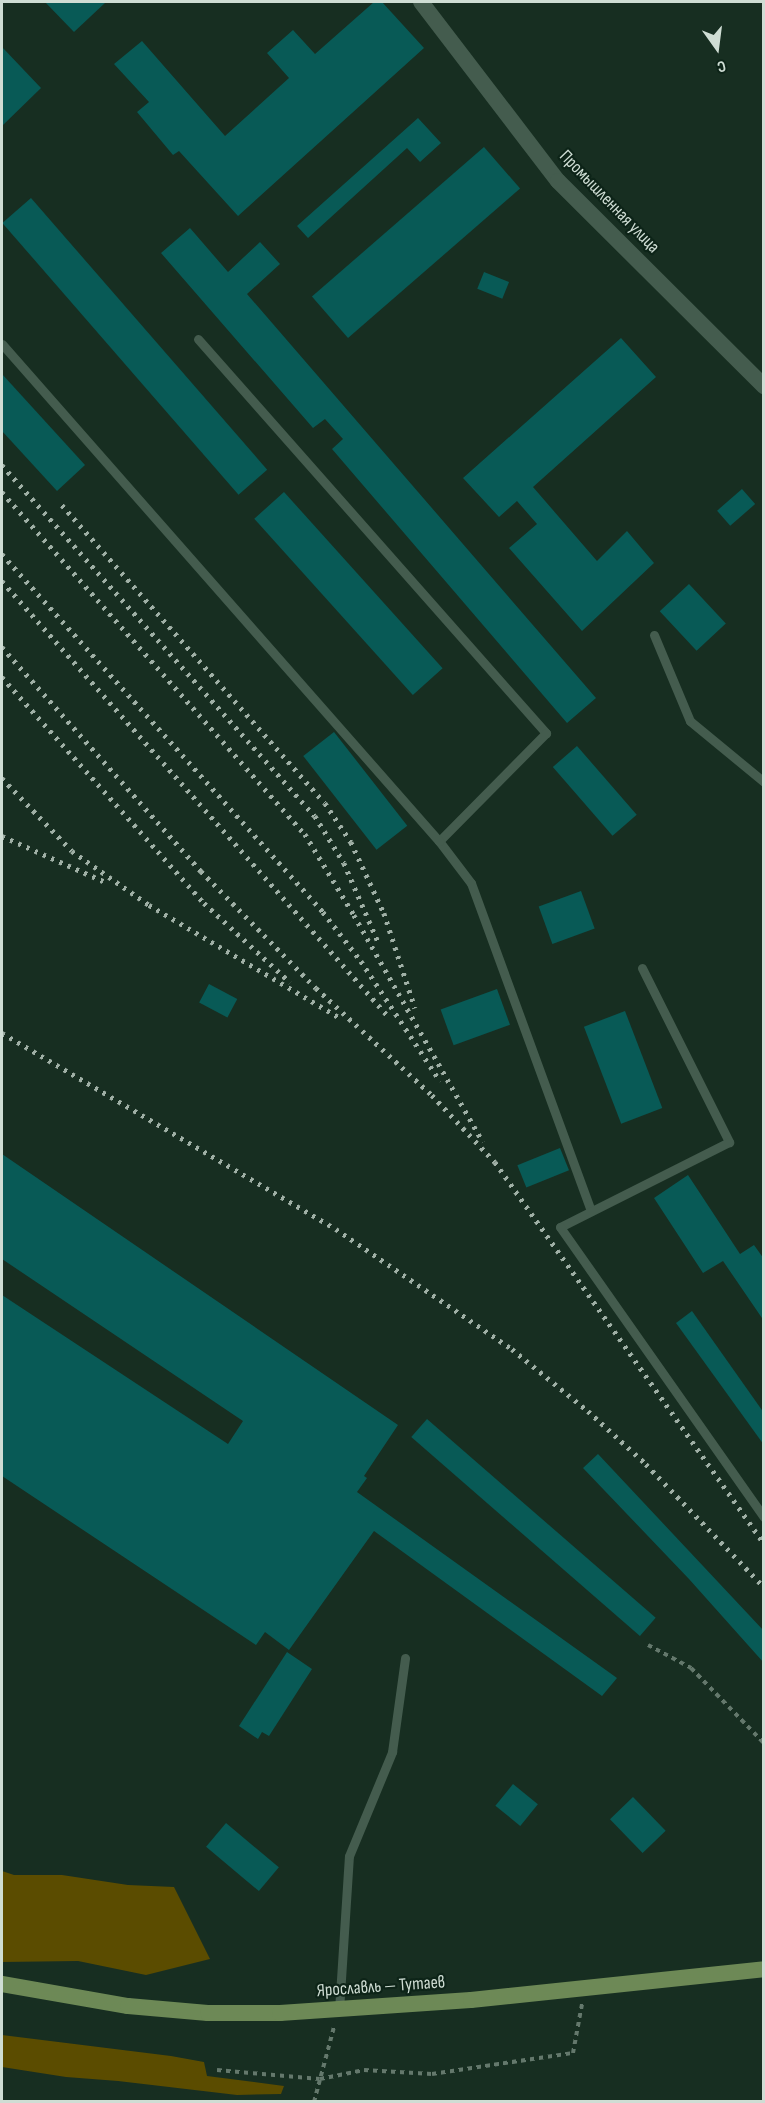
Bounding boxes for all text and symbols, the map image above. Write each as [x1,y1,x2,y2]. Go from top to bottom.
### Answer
north arrow [687,18,747,78]
text: С [715,56,728,76]
street label: Промышленная улица [554,146,664,258]
street label: Ярославль — Тутаев [316,1972,446,2002]

